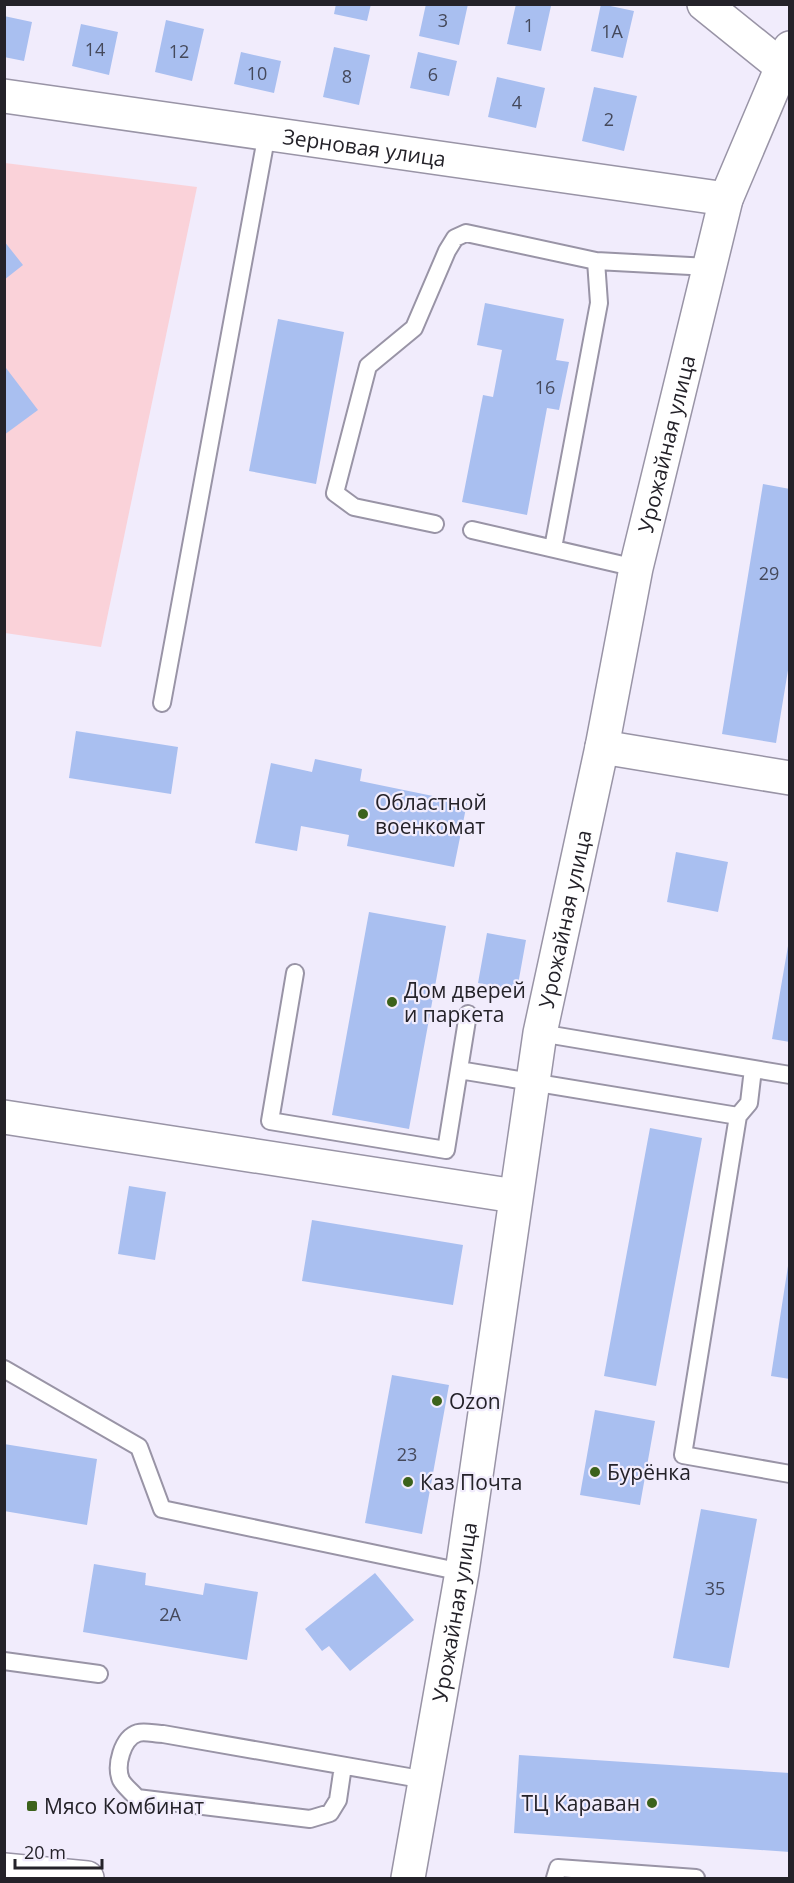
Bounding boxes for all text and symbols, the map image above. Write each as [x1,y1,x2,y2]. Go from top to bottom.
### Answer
house number: 3 [438,8,448,32]
house number: 1 [524,13,534,37]
house number: 1А [601,19,623,43]
house number: 14 [85,37,105,61]
house number: 12 [169,39,189,63]
house number: 10 [247,61,267,85]
house number: 6 [428,62,438,86]
house number: 8 [342,64,352,88]
house number: 4 [512,90,522,114]
house number: 2 [604,107,614,131]
street label: Зерновая улица [281,122,448,173]
street label: Урожайная улица [631,352,701,535]
house number: 16 [535,375,555,399]
house number: 29 [759,561,779,585]
place label: Областной военкомат [375,788,487,840]
marker: Областной военкомат [356,807,370,821]
street label: Урожайная улица [532,827,598,1011]
place label: Дом дверей и паркета [404,976,526,1028]
marker: Дом дверей и паркета [385,995,399,1009]
place label: Ozon [449,1387,501,1415]
marker: Ozon [430,1394,444,1408]
house number: 23 [397,1442,417,1466]
place label: Бурёнка [607,1458,691,1486]
marker: Бурёнка [588,1465,602,1479]
place label: Каз Почта [420,1468,522,1496]
marker: Каз Почта [401,1475,415,1489]
street label: Урожайная улица [425,1520,483,1704]
house number: 35 [705,1576,725,1600]
house number: 2А [159,1602,181,1626]
place label: ТЦ Караван [521,1789,640,1817]
place label: Мясо Комбинат [44,1792,204,1820]
marker: ТЦ Караван [645,1796,659,1810]
marker: Мясо Комбинат [25,1799,39,1813]
scale bar [15,1832,102,1870]
text: 20 m [24,1840,66,1864]

